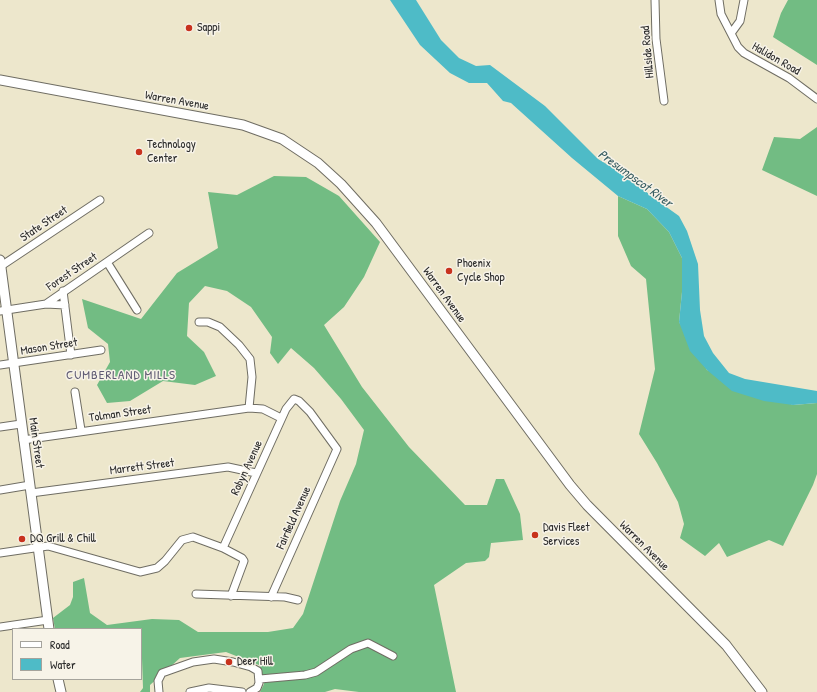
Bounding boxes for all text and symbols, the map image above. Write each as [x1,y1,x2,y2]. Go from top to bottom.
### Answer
place label: Sappi [197,21,220,35]
marker: Sappi [184,23,194,33]
street label: Hillside Road [639,25,657,79]
street label: Halidon Road [749,39,803,79]
street label: Warren Avenue [144,88,210,114]
place label: Technology Center [147,138,196,166]
marker: Technology Center [134,147,144,157]
water label: Presumpscot River [595,147,675,211]
street label: State Street [18,203,70,245]
street label: Forest Street [44,250,100,294]
place label: Phoenix Cycle Shop [457,257,505,285]
street label: Warren Avenue [419,265,469,325]
marker: Phoenix Cycle Shop [444,266,454,276]
street label: Mason Street [20,335,78,359]
district label: CUMBERLAND MILLS [66,368,176,384]
street label: Tolman Street [88,403,152,425]
street label: Main Street [25,417,47,469]
street label: Robyn Avenue [228,438,266,498]
street label: Marrett Street [109,456,175,478]
street label: Fairfield Avenue [274,484,314,552]
street label: Warren Avenue [616,518,672,574]
place label: Davis Fleet Services [543,521,590,549]
marker: Davis Fleet Services [530,530,540,540]
place label: DQ Grill & Chill [30,532,96,546]
marker: DQ Grill & Chill [17,534,27,544]
legend [12,628,142,680]
text: Road [50,636,70,653]
place label: Deer Hill [237,655,273,669]
text: Water [50,656,76,673]
marker: Deer Hill [224,657,234,667]

